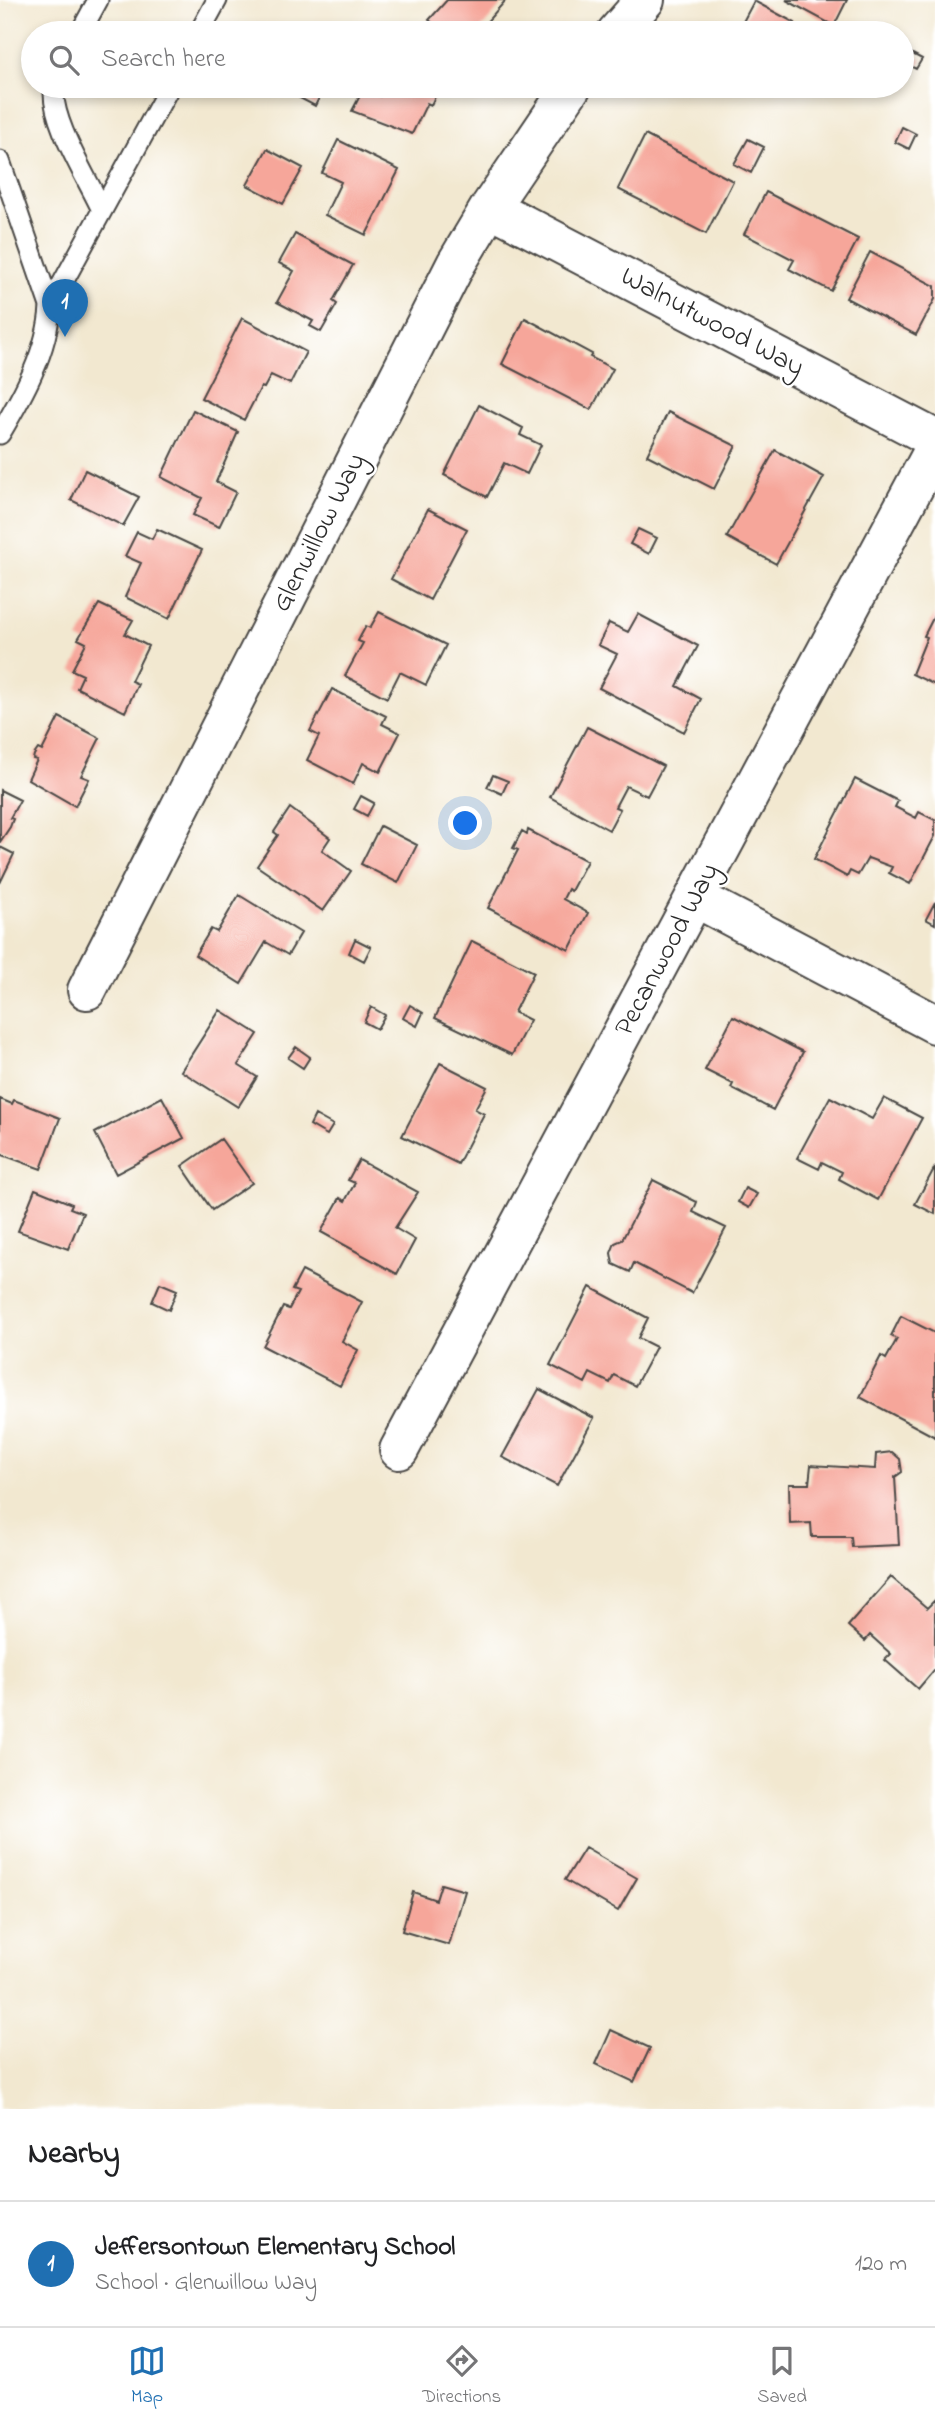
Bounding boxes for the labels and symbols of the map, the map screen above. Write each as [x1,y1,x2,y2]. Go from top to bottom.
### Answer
street label: Walnutwood Way [613,257,811,389]
pin: 1 [42,279,88,337]
street label: Glenwillow Way [262,446,378,620]
your location [448,806,482,840]
street label: Pecanwood Way [605,856,731,1044]

